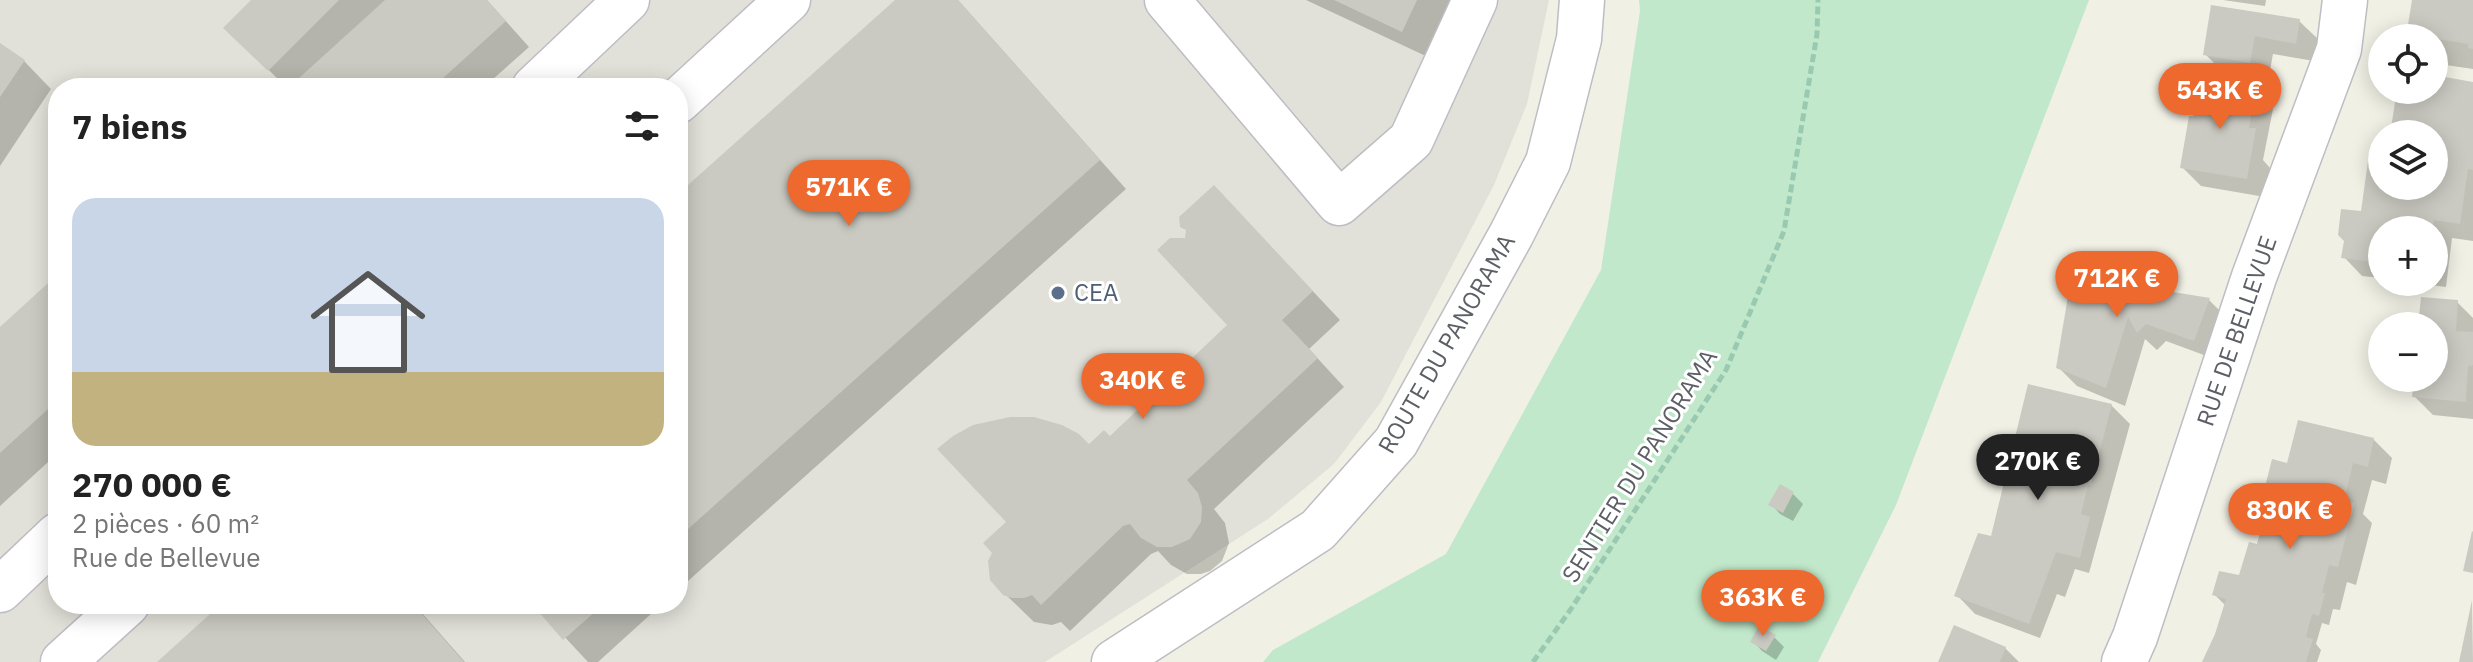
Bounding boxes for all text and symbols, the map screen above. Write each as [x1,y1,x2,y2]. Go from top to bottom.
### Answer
map controls [2368,24,2448,392]
button: locate [2368,24,2448,104]
pin: 543K € [2155,63,2285,131]
text: 543K € [2176,72,2264,106]
text: 7 biens [72,104,187,148]
icon: filters [620,104,664,148]
button: layers [2368,120,2448,200]
pin: 571K € [784,160,914,228]
text: 571K € [805,169,893,203]
button: + [2368,216,2448,296]
street label: ROUTE DU PANORAMA [1370,228,1522,459]
street label: RUE DE BELLEVUE [2189,231,2284,430]
icon: home [296,250,440,394]
pin: 712K € [2052,251,2182,319]
text: 712K € [2073,260,2161,294]
place label: CEA [1074,276,1118,308]
marker: CEA [1049,284,1067,302]
button: − [2368,312,2448,392]
street label: SENTIER DU PANORAMA [1554,343,1724,588]
pin: 340K € [1078,353,1208,421]
text: 340K € [1099,362,1187,396]
pin: 270K € [1973,434,2103,502]
text: 270K € [1994,443,2082,477]
text: 270 000 € [72,462,232,506]
pin: 830K € [2225,483,2355,551]
text: 830K € [2246,492,2334,526]
text: 2 pièces · 60 m² [72,506,259,540]
text: Rue de Bellevue [72,540,260,574]
pin: 363K € [1698,570,1828,638]
text: 363K € [1719,579,1807,613]

